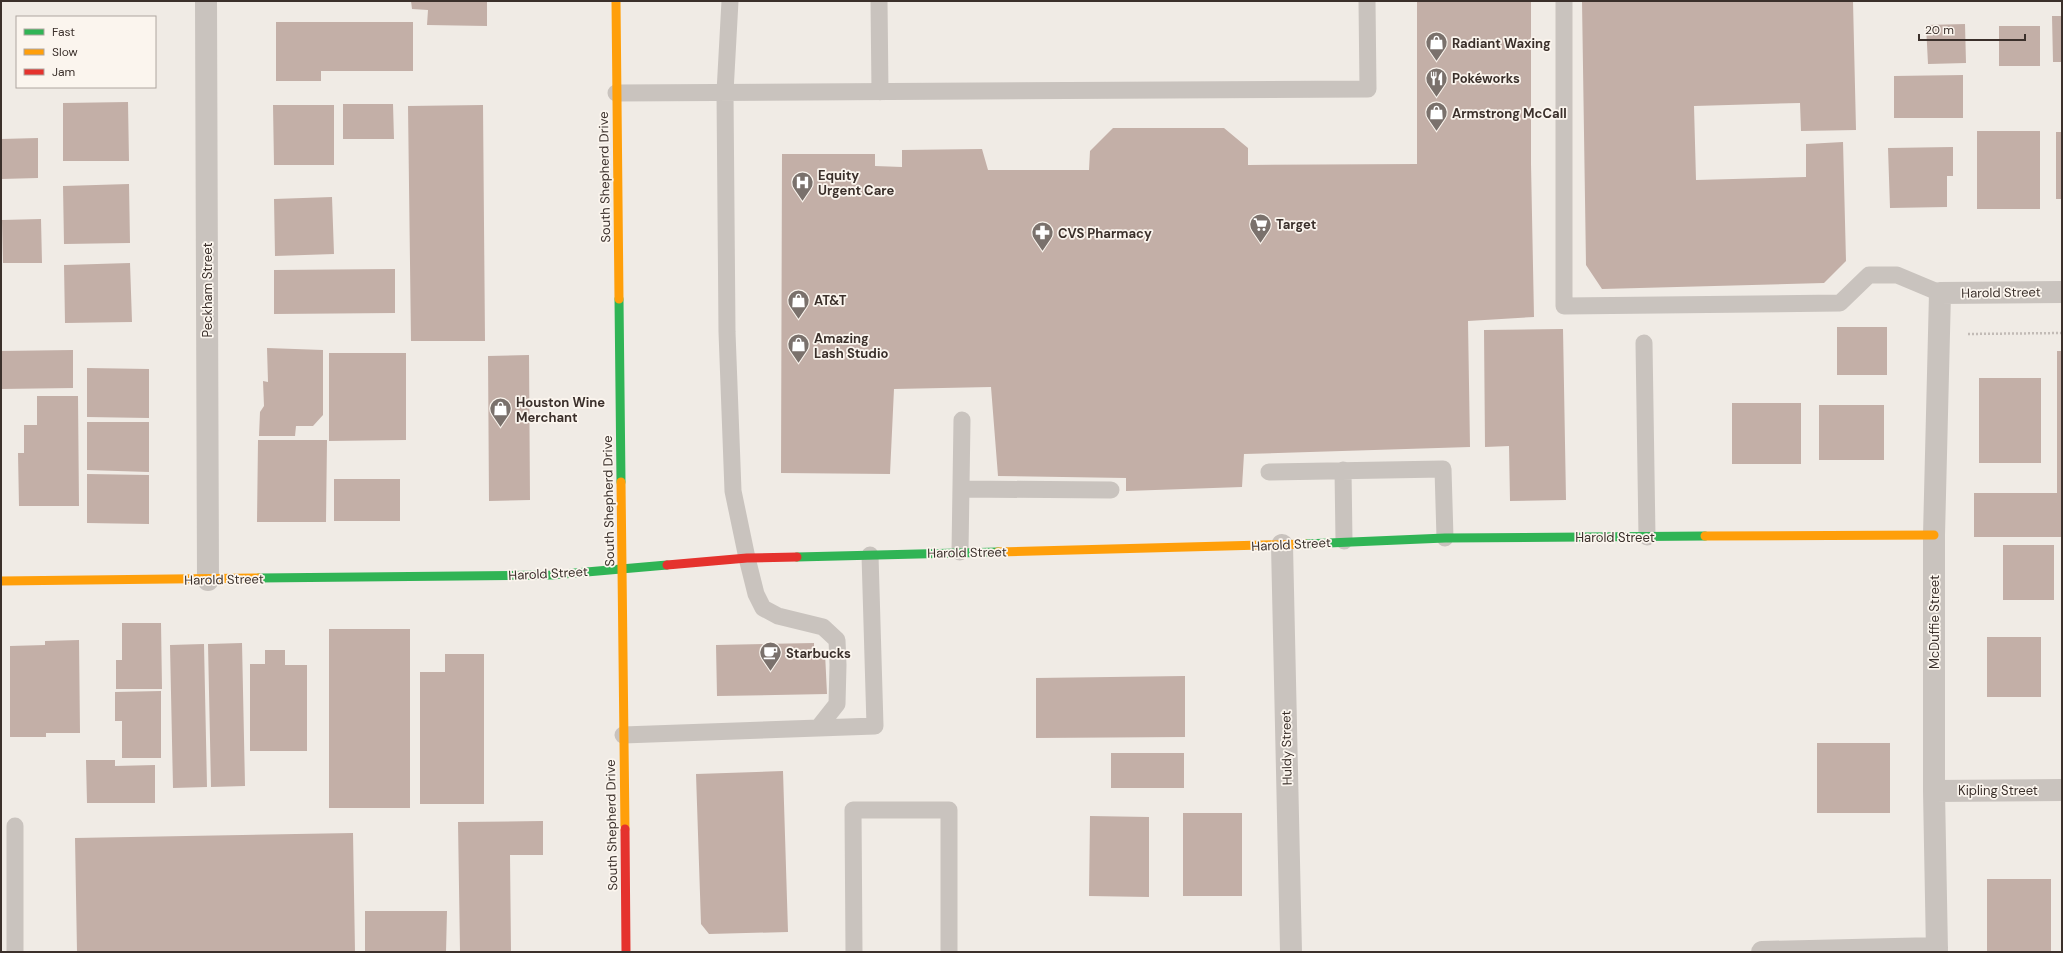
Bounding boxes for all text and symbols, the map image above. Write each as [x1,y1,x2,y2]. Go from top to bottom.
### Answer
legend [16,16,156,88]
scale bar [1919,16,2025,42]
text: 20 m [1925,22,1954,38]
text: Fast [52,24,75,40]
shop icon: Radiant Waxing [1424,30,1450,63]
place label: Radiant Waxing [1452,35,1551,52]
text: Slow [52,44,78,60]
text: Jam [52,64,75,80]
restaurant icon: Pokéworks [1424,65,1450,98]
place label: Pokéworks [1452,70,1520,87]
shop icon: Armstrong McCall [1424,100,1450,133]
place label: Armstrong McCall [1452,105,1567,122]
street label: South Shepherd Drive [595,111,614,243]
place label: Equity Urgent Care [818,167,895,199]
hospital icon: Equity Urgent Care [790,169,816,202]
supermarket icon: Target [1248,211,1274,244]
place label: Target [1276,216,1316,233]
pharmacy icon: CVS Pharmacy [1029,220,1055,253]
place label: CVS Pharmacy [1058,225,1152,242]
street label: Peckham Street [199,243,216,337]
street label: Harold Street [1961,283,2041,302]
shop icon: AT&T [786,287,812,320]
place label: AT&T [814,292,847,309]
place label: Amazing Lash Studio [814,330,888,362]
shop icon: Amazing Lash Studio [785,332,811,365]
place label: Houston Wine Merchant [516,394,605,426]
shop icon: Houston Wine Merchant [487,396,513,429]
street label: South Shepherd Drive [599,435,618,567]
street label: Harold Street [1575,529,1655,546]
street label: Harold Street [1251,534,1331,555]
street label: Harold Street [927,543,1007,562]
street label: Harold Street [508,563,588,584]
street label: Harold Street [184,570,264,589]
street label: McDuffie Street [1926,575,1943,669]
cafe icon: Starbucks [758,640,784,673]
place label: Starbucks [786,645,851,662]
street label: Huldy Street [1277,710,1296,786]
street label: South Shepherd Drive [602,759,621,891]
street label: Kipling Street [1958,782,2038,799]

